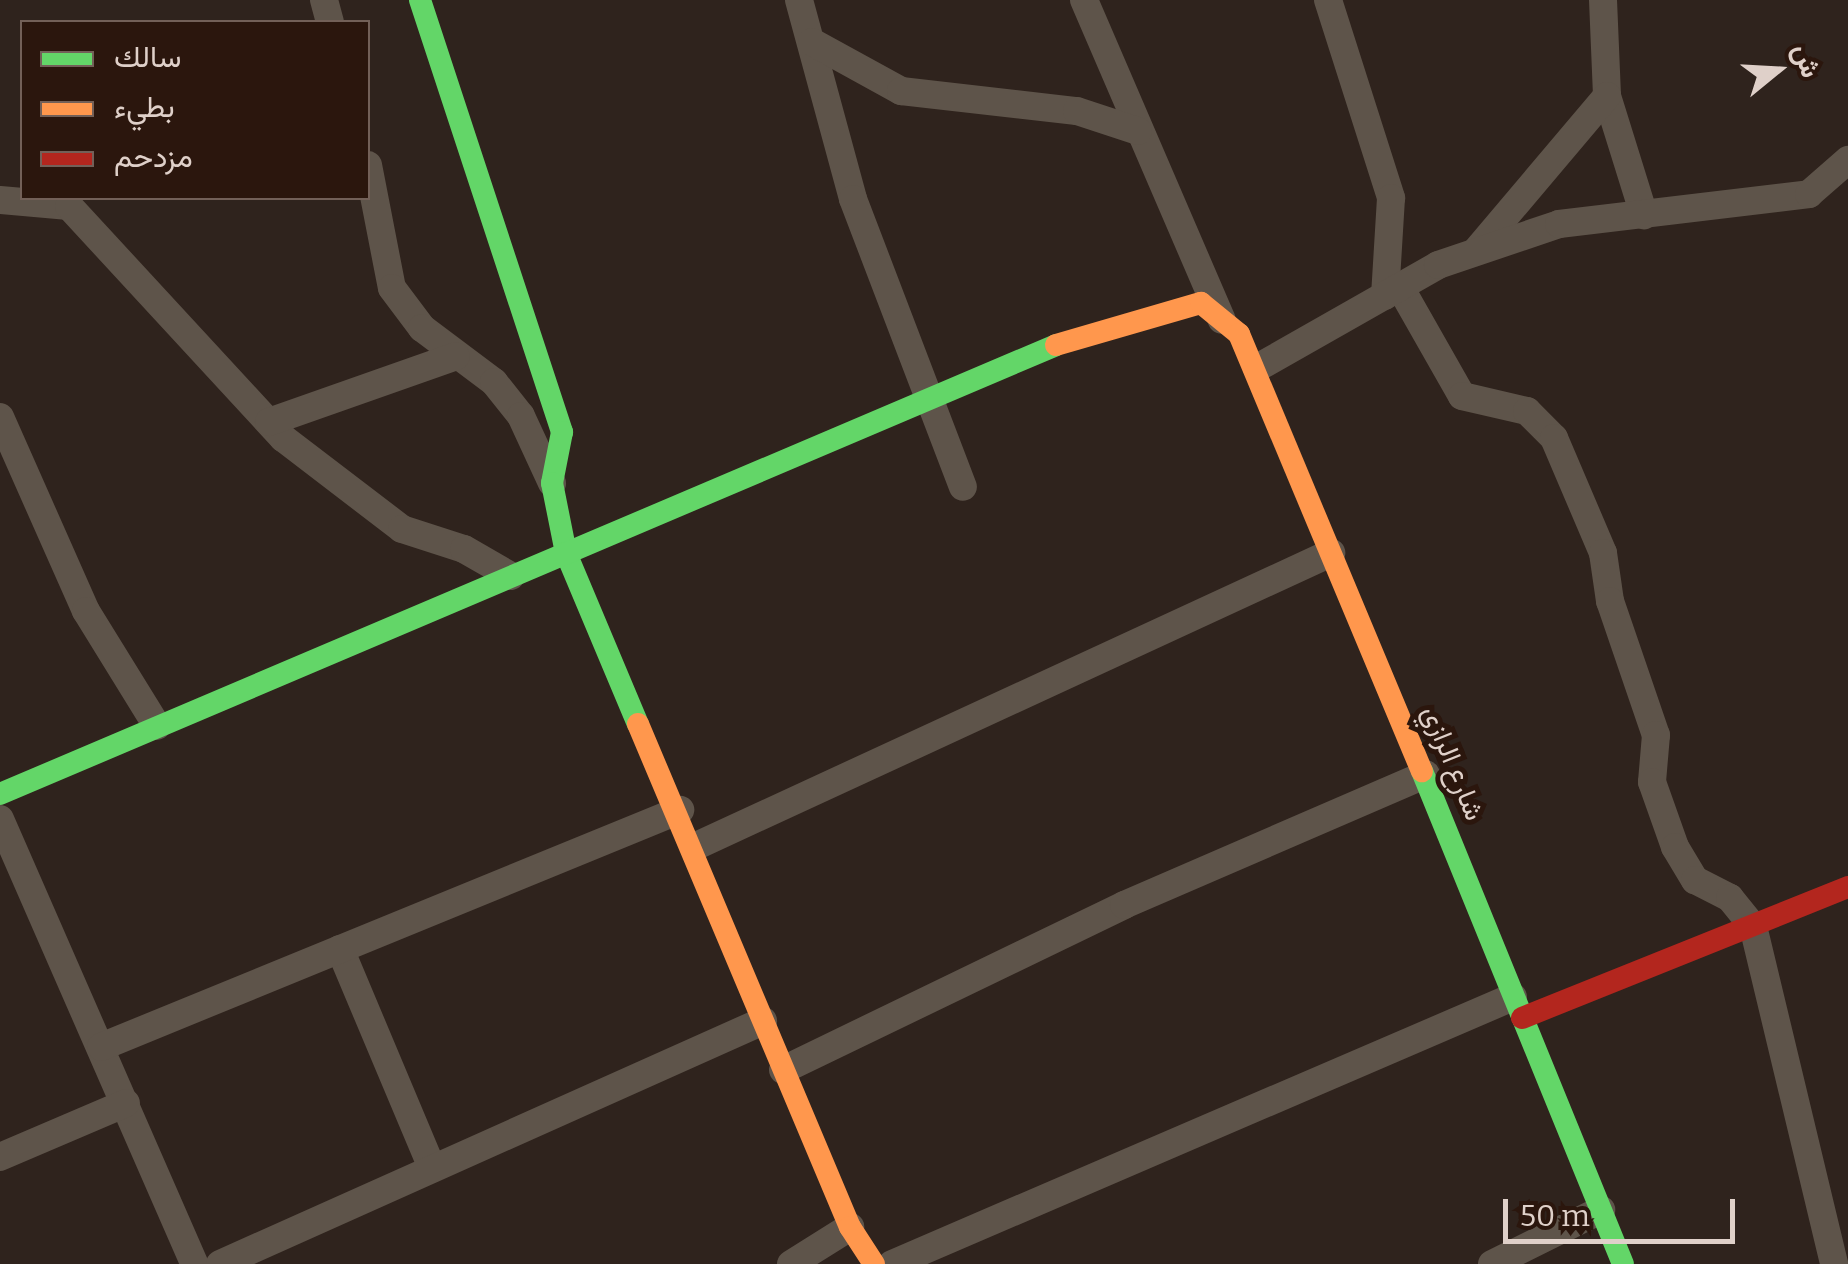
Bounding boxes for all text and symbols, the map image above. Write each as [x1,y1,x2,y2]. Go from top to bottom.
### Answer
legend [20,20,370,200]
north arrow [1728,20,1828,120]
text: سالك [114,39,181,75]
text: ش [1786,39,1828,82]
text: بطيء [114,89,175,125]
text: مزدحم [114,139,193,175]
street label: شارع الرازي [1415,701,1491,825]
scale bar [1508,1179,1740,1241]
text: 50 m [1520,1198,1590,1234]

